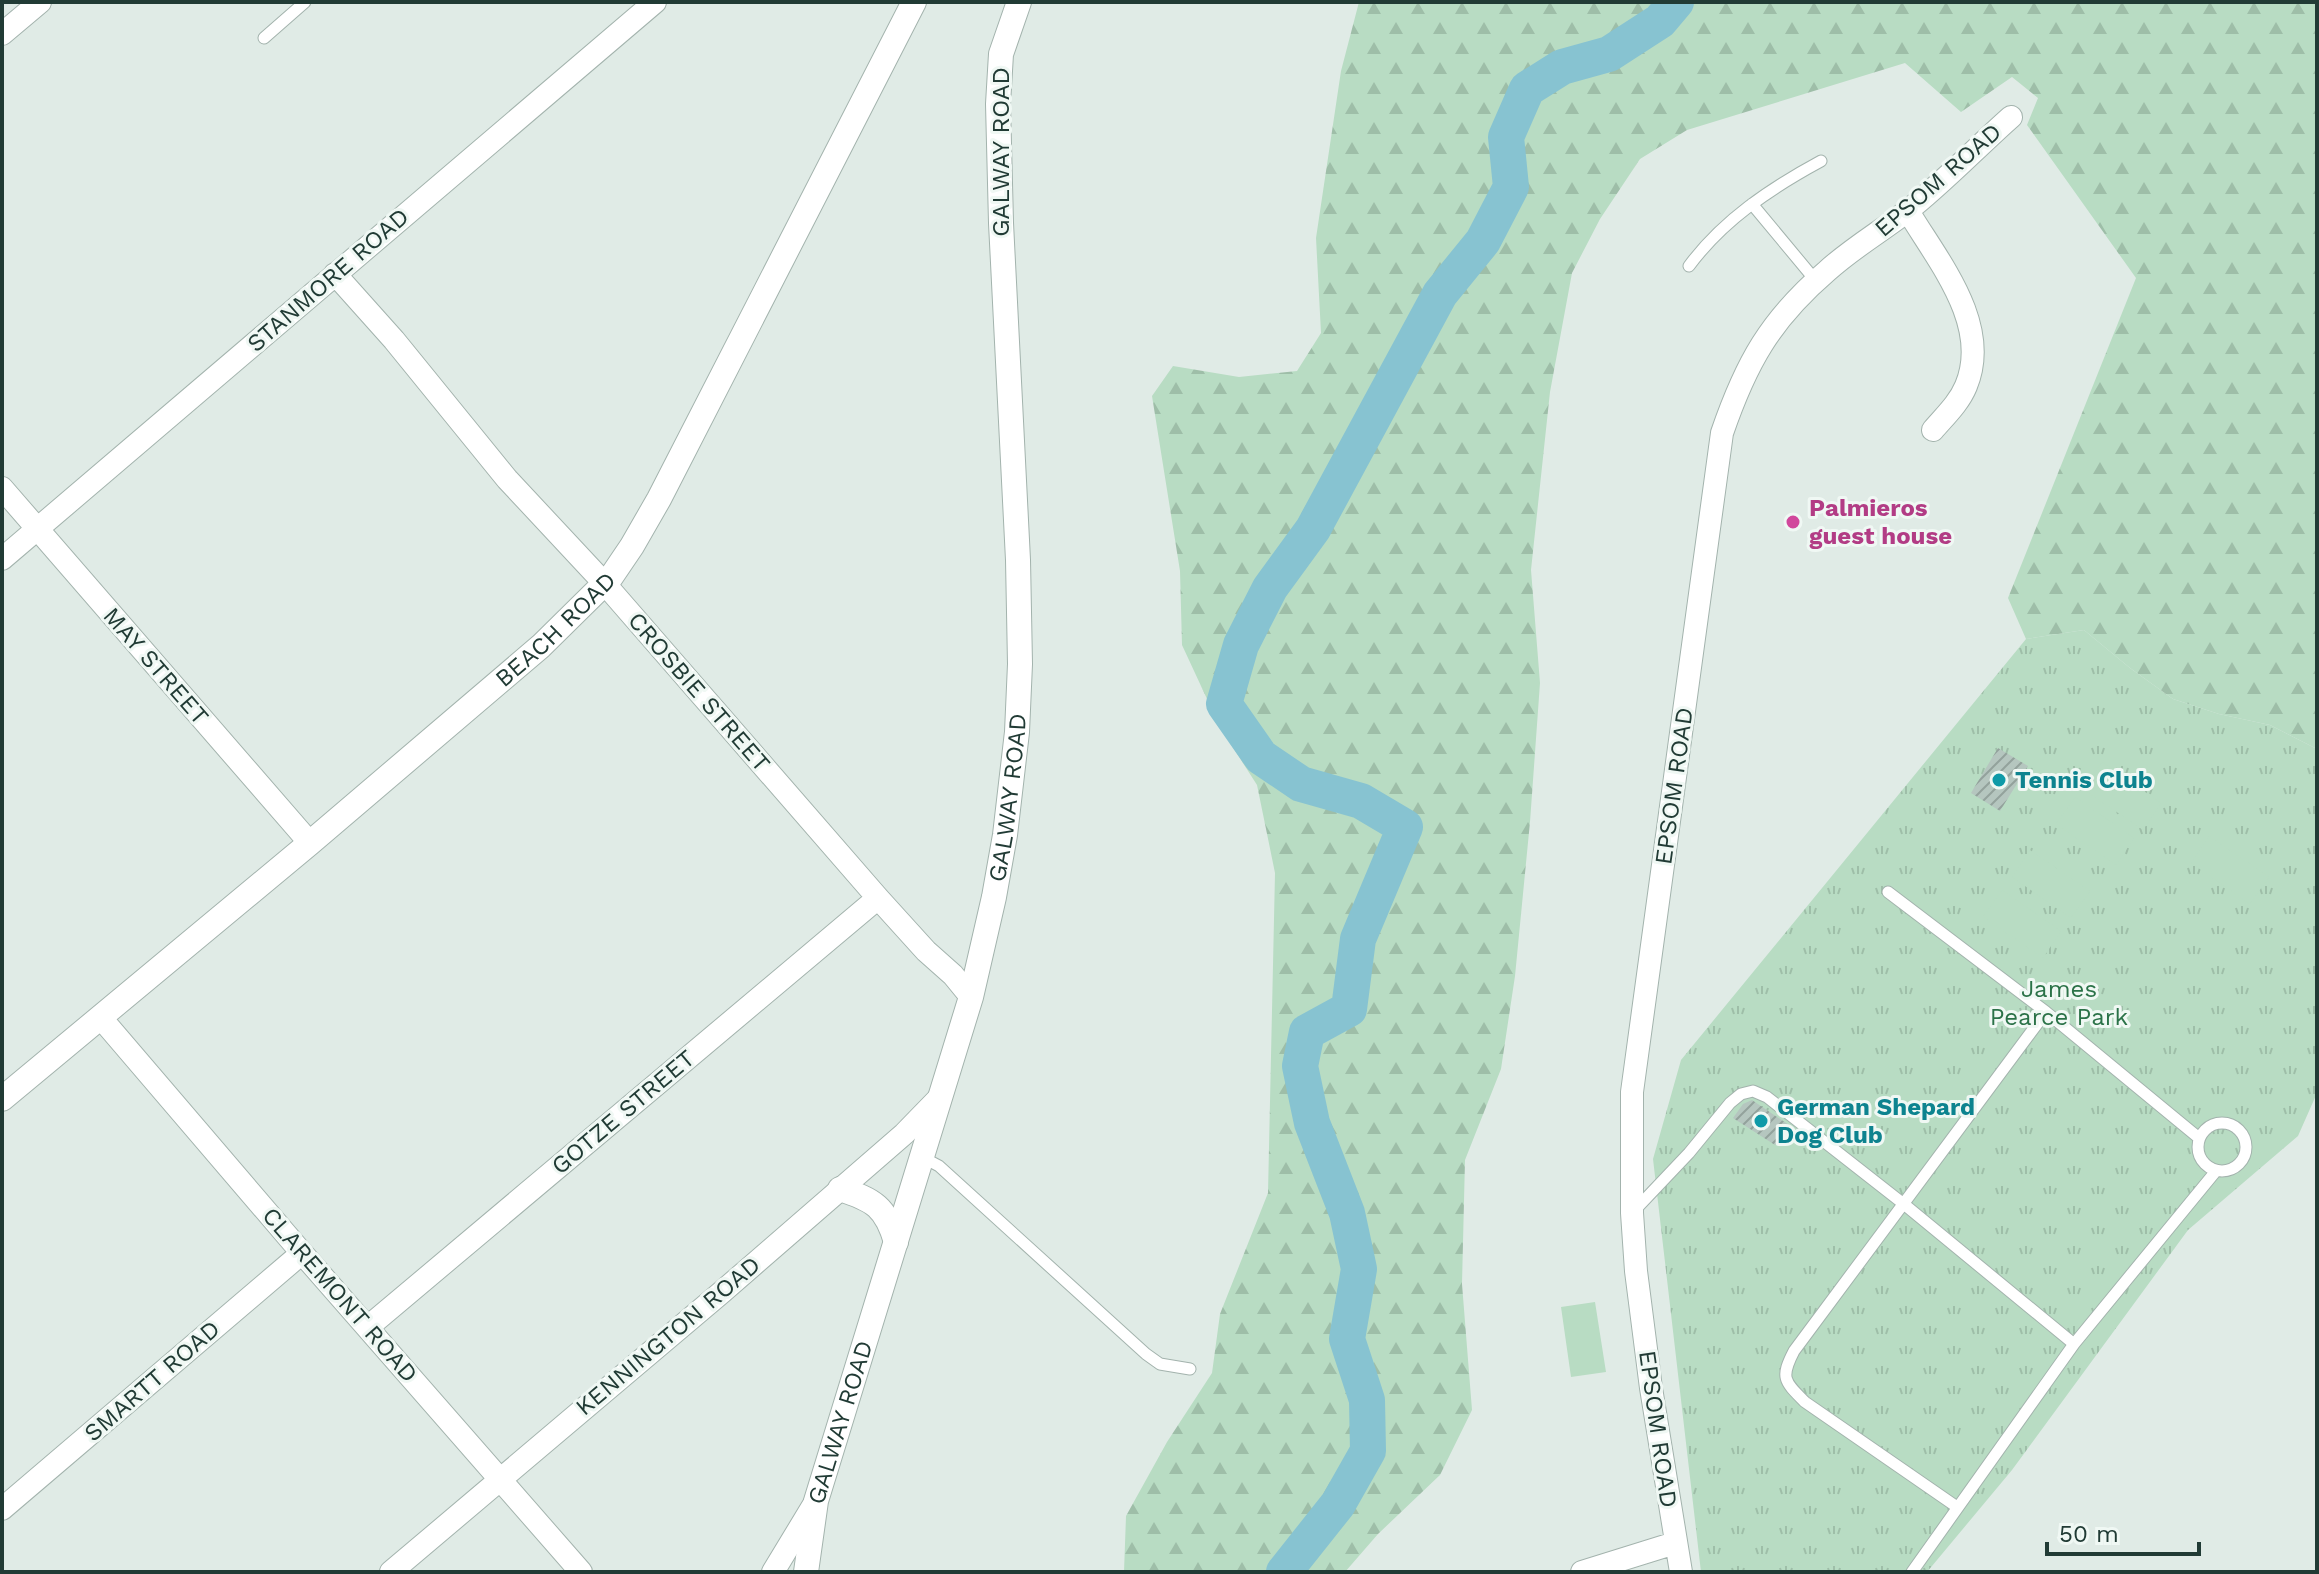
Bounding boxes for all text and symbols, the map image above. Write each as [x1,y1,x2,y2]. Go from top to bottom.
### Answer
street label: GALWAY ROAD [987,67,1015,237]
street label: EPSOM ROAD [1869,117,2007,243]
street label: STANMORE ROAD [242,202,414,358]
place label: Palmieros guest house [1809,494,1952,550]
marker: Palmieros guest house [1784,513,1802,531]
street label: BEACH ROAD [490,566,622,693]
street label: MAY STREET [98,602,214,730]
street label: CROSBIE STREET [622,607,776,777]
street label: EPSOM ROAD [1649,706,1699,866]
street label: GALWAY ROAD [983,713,1032,884]
place label: Tennis Club [2015,766,2153,794]
marker: Tennis Club [1990,771,2008,789]
park label: James Pearce Park [1990,975,2129,1031]
street label: GOTZE STREET [546,1044,700,1180]
place label: German Shepard Dog Club [1777,1093,1975,1149]
marker: German Shepard Dog Club [1752,1112,1770,1130]
street label: CLAREMONT ROAD [256,1202,424,1388]
street label: KENNINGTON ROAD [570,1251,766,1421]
street label: SMARTT ROAD [79,1315,225,1447]
street label: GALWAY ROAD [802,1337,879,1508]
street label: EPSOM ROAD [1633,1349,1683,1509]
scale bar [2047,1506,2199,1556]
text: 50 m [2059,1520,2119,1548]

